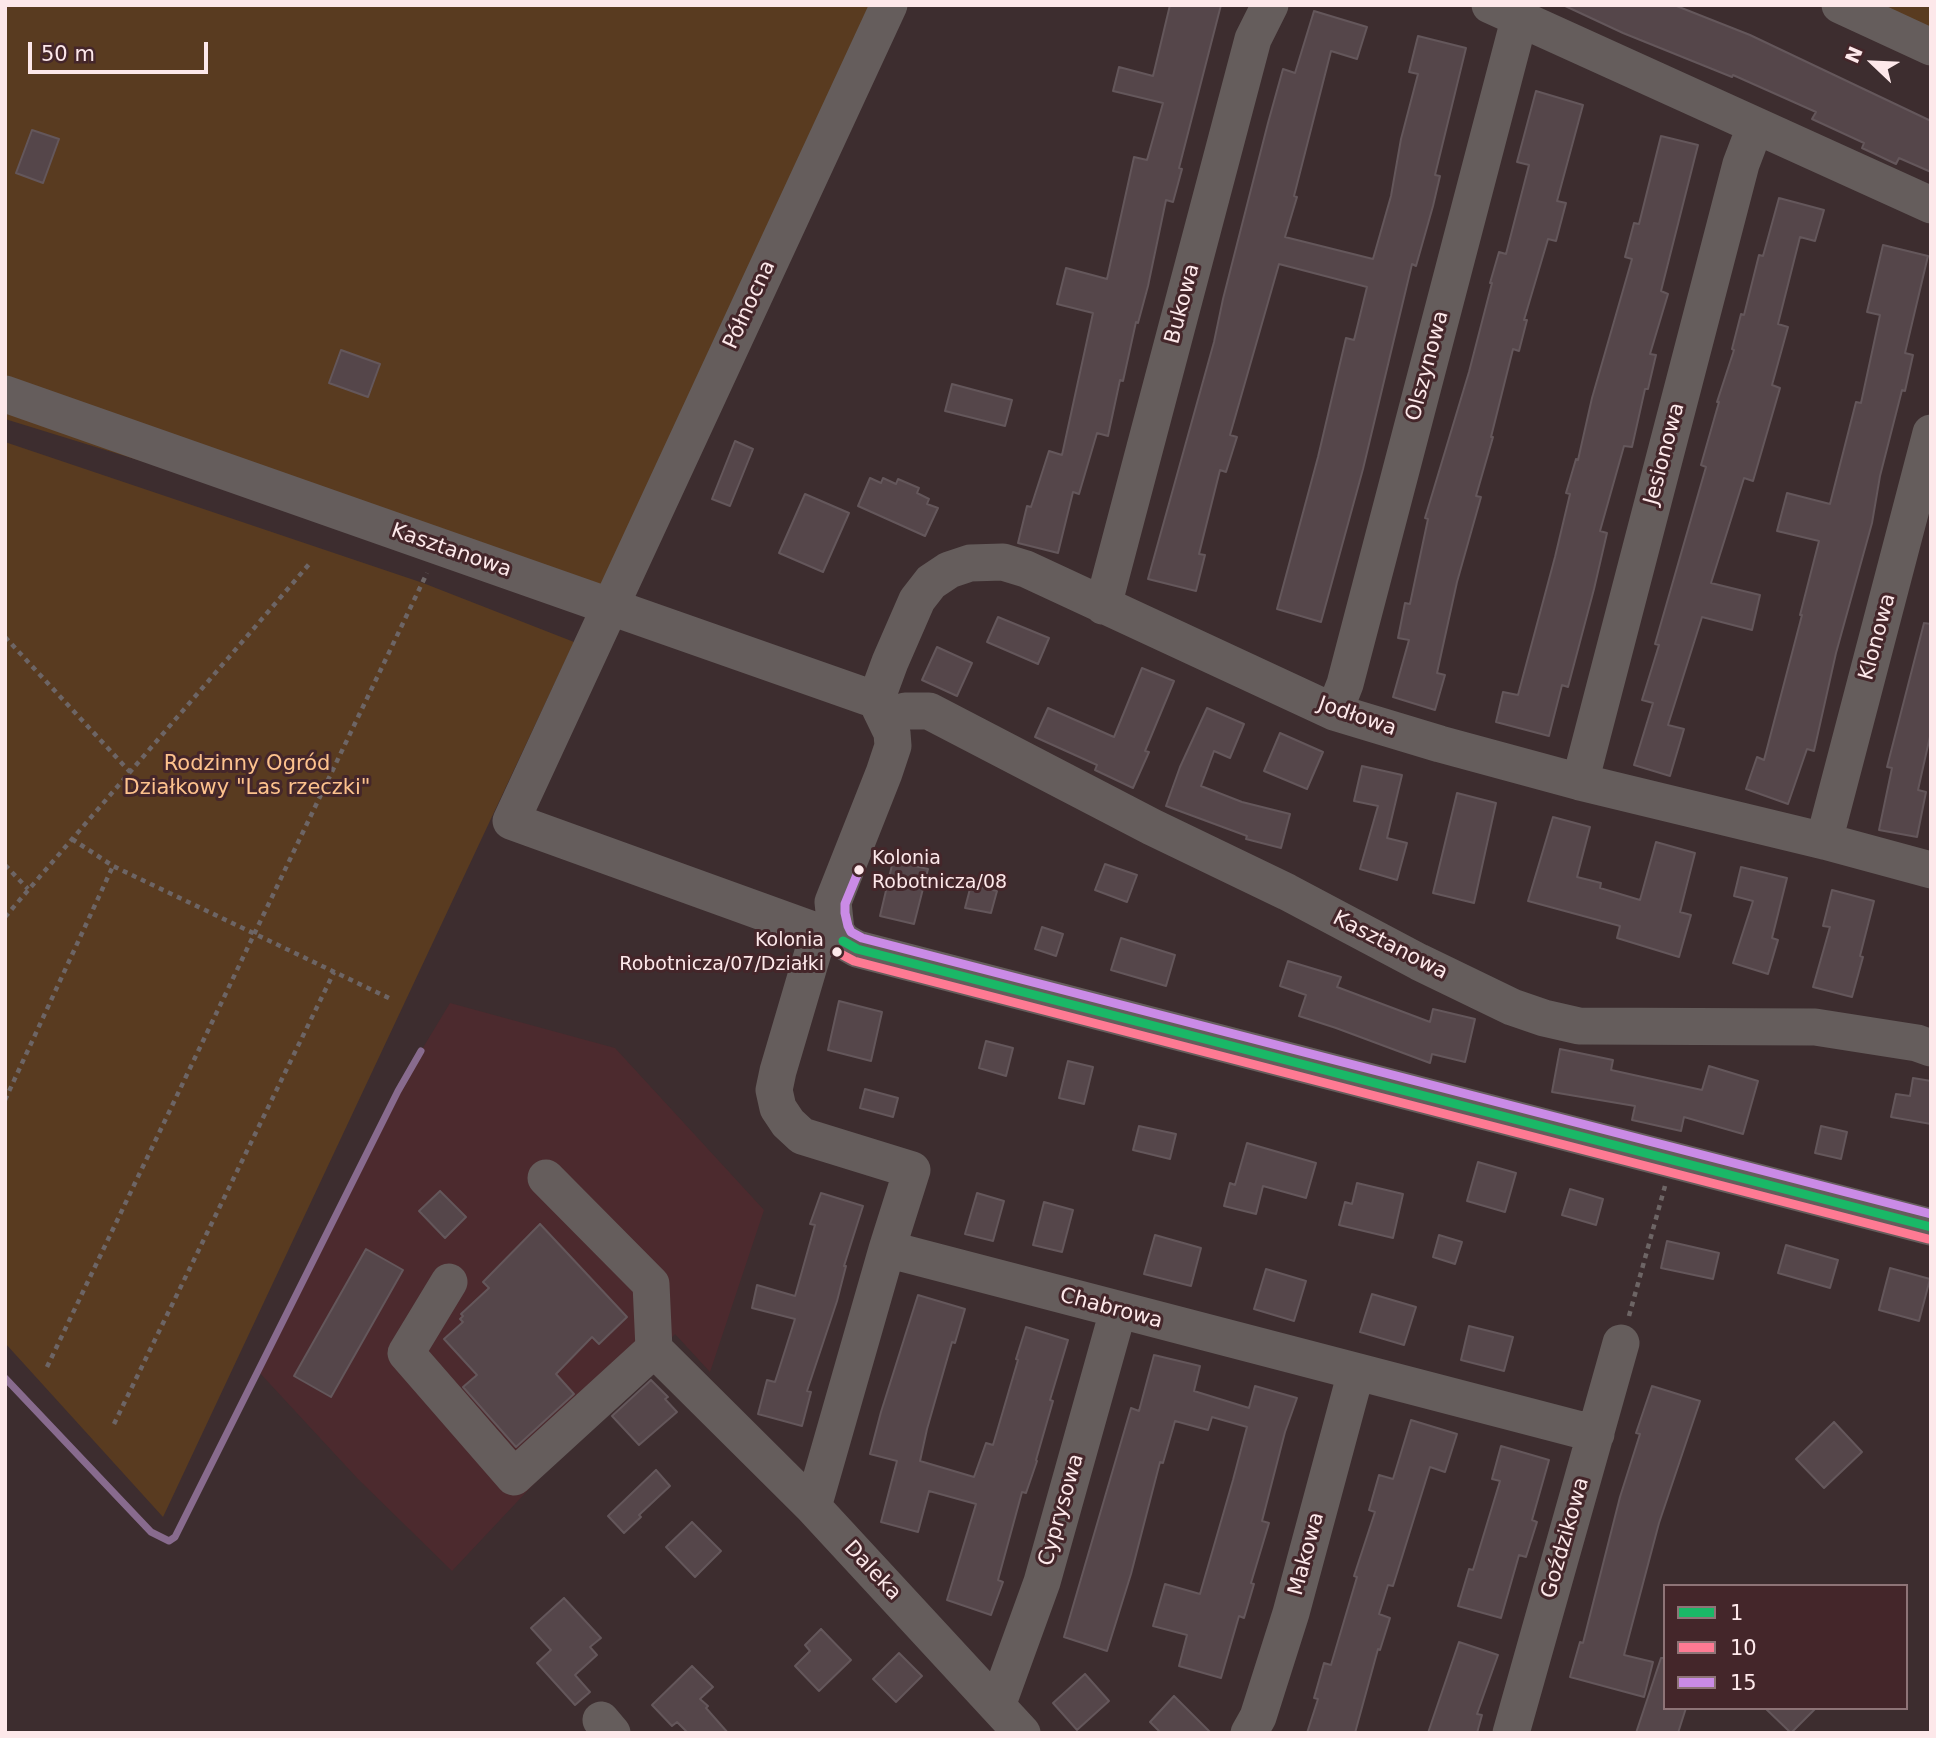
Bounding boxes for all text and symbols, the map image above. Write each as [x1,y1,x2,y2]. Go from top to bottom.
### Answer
scale bar [32,28,212,72]
north arrow [1838,28,1908,98]
text: 50 m [41,42,95,66]
text: N [1840,43,1867,66]
street label: Północna [719,257,781,353]
street label: Bukowa [1160,261,1206,347]
street label: Olszynowa [1401,308,1455,424]
street label: Jesionowa [1639,400,1691,508]
street label: Kasztanowa [388,519,514,583]
street label: Klonowa [1854,591,1902,683]
street label: Jodłowa [1314,692,1400,742]
park label: Rodzinny Ogród Działkowy "Las rzeczki" [123,752,371,802]
place label: Kolonia Robotnicza/08 [872,848,1007,892]
marker: Kolonia Robotnicza/08 [852,863,866,877]
street label: Kasztanowa [1328,906,1452,986]
place label: Kolonia Robotnicza/07/Działki [619,930,824,974]
marker: Kolonia Robotnicza/07/Działki [830,945,844,959]
street label: Chabrowa [1057,1283,1165,1335]
street label: Cyprysowa [1034,1451,1090,1569]
street label: Goździkowa [1537,1475,1595,1601]
street label: Makowa [1284,1510,1330,1598]
street label: Daleka [838,1536,906,1606]
legend [1663,1584,1908,1710]
text: 1 [1730,1601,1743,1625]
text: 10 [1730,1636,1757,1660]
text: 15 [1730,1671,1757,1695]

